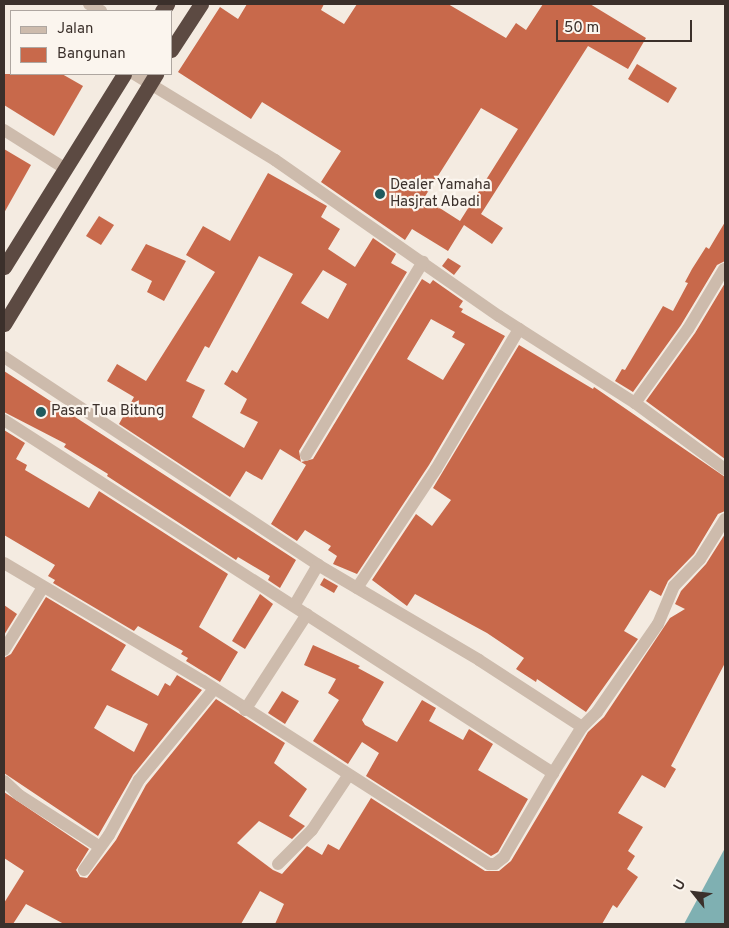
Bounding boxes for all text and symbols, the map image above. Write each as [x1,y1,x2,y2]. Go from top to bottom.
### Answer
legend [10,10,172,75]
scale bar [559,10,695,42]
text: 50 m [564,19,599,38]
text: Jalan [57,20,94,39]
text: Bangunan [57,45,126,64]
place label: Dealer Yamaha Hasjrat Abadi [390,176,491,211]
marker: Dealer Yamaha Hasjrat Abadi [374,188,386,200]
place label: Pasar Tua Bitung [51,403,165,421]
marker: Pasar Tua Bitung [35,406,47,418]
north arrow [669,868,719,918]
text: U [671,877,690,894]

